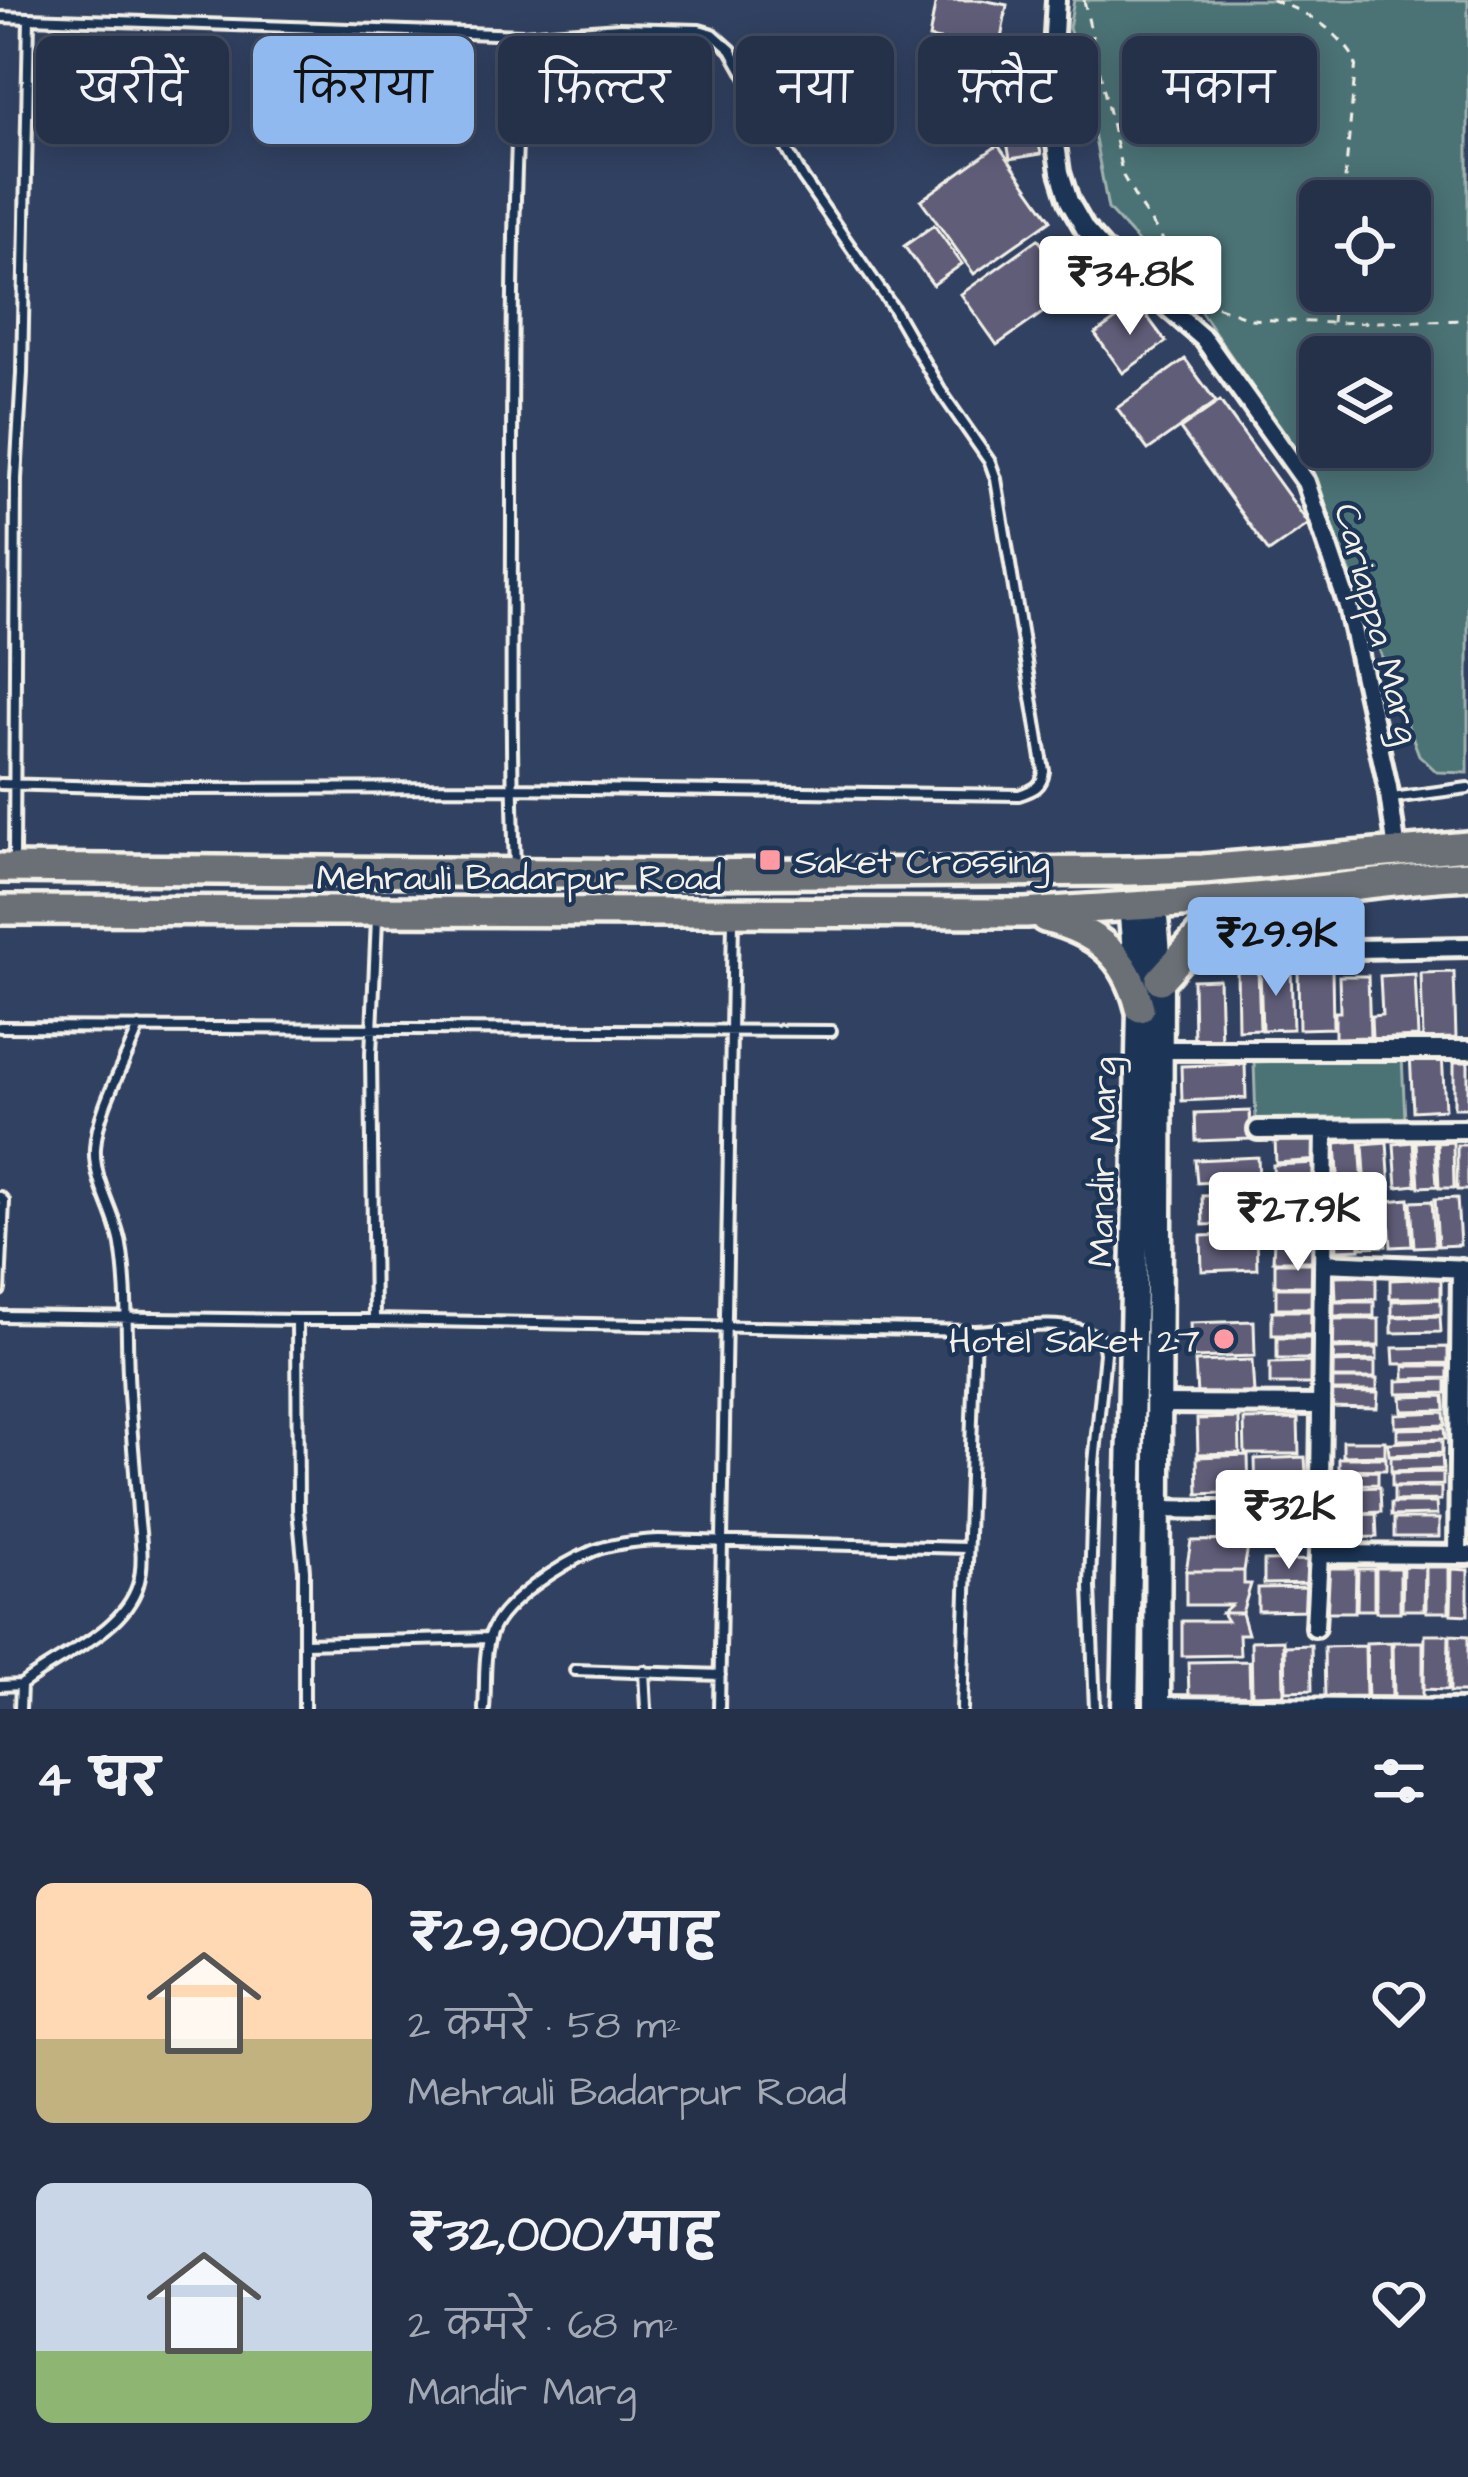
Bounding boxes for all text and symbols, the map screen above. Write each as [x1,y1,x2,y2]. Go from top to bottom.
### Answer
chip: खरीदें [36,36,229,144]
chip: किराया [253,36,474,144]
chip: फ़िल्टर [498,36,712,144]
chip: नया [736,36,894,144]
chip: फ़्लैट [918,36,1098,144]
chip: मकान [1122,36,1317,144]
map controls [1299,180,1431,468]
button: locate [1299,180,1431,312]
pin: ₹34.8K [1032,236,1228,338]
text: ₹34.8K [1066,248,1194,302]
button: layers [1299,336,1431,468]
street label: Cariappa Marg [1319,498,1433,750]
place label: Saket Crossing [794,837,1050,889]
marker: Saket Crossing [757,847,783,873]
street label: Mehrauli Badarpur Road [317,853,721,904]
pin: ₹29.9K [1178,897,1374,999]
text: ₹29.9K [1215,909,1337,963]
street label: Mandir Marg [1076,1056,1132,1268]
pin: ₹27.9K [1200,1172,1396,1274]
text: ₹27.9K [1236,1184,1360,1238]
place label: Hotel Saket 27 [949,1316,1200,1367]
marker: Hotel Saket 27 [1211,1326,1237,1352]
pin: ₹32K [1218,1470,1360,1572]
text: ₹32K [1243,1482,1335,1536]
text: 4 घर [36,1745,159,1816]
icon: filters [1366,1748,1432,1814]
text: ₹29,900/माह [408,1900,717,1971]
icon: home [132,1931,276,2075]
icon: heart [1366,1970,1432,2036]
text: 2 कमरे · 58 m² [408,2000,681,2054]
text: Mehrauli Badarpur Road [408,2067,847,2121]
text: ₹32,000/माह [408,2200,717,2271]
icon: home [132,2231,276,2375]
icon: heart [1366,2270,1432,2336]
text: 2 कमरे · 68 m² [408,2300,678,2354]
text: Mandir Marg [408,2367,636,2421]

